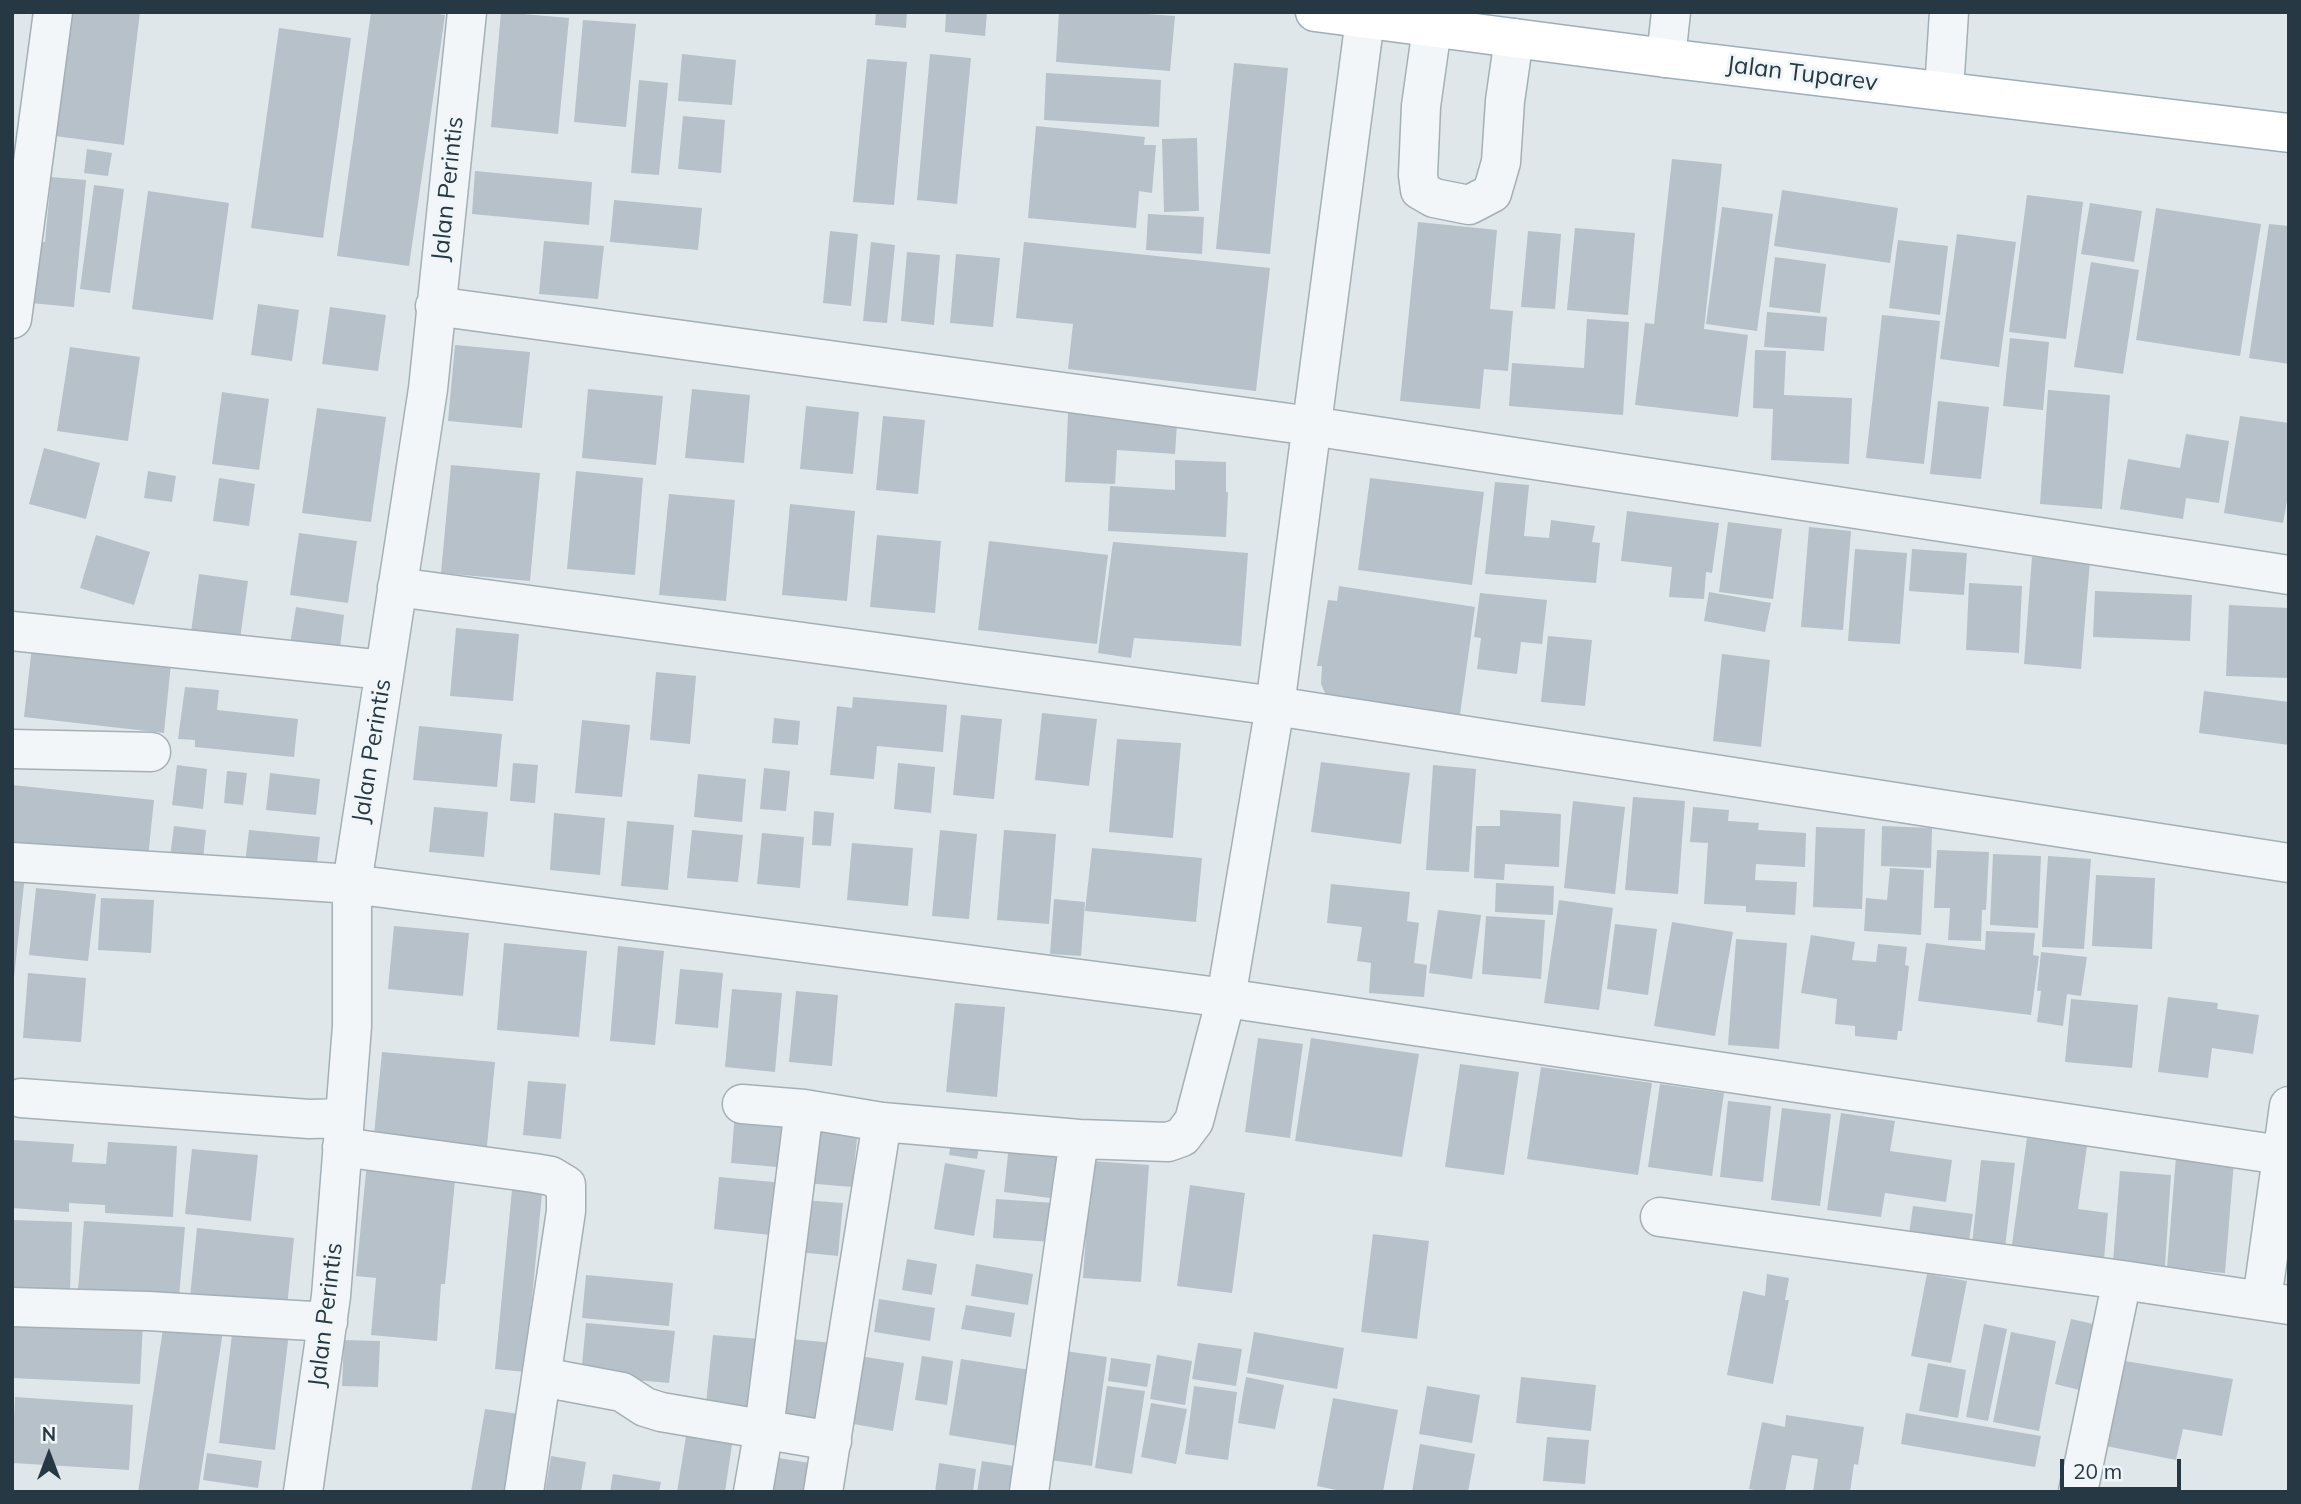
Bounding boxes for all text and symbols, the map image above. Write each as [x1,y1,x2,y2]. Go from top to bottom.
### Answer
street label: Jalan Tuparev [1725,50,1879,98]
street label: Jalan Perintis [426,115,470,263]
street label: Jalan Perintis [346,677,398,825]
street label: Jalan Perintis [303,1241,349,1389]
north arrow [14,1420,84,1490]
text: N [42,1422,56,1446]
scale bar [2063,1444,2184,1488]
text: 20 m [2073,1458,2122,1484]

